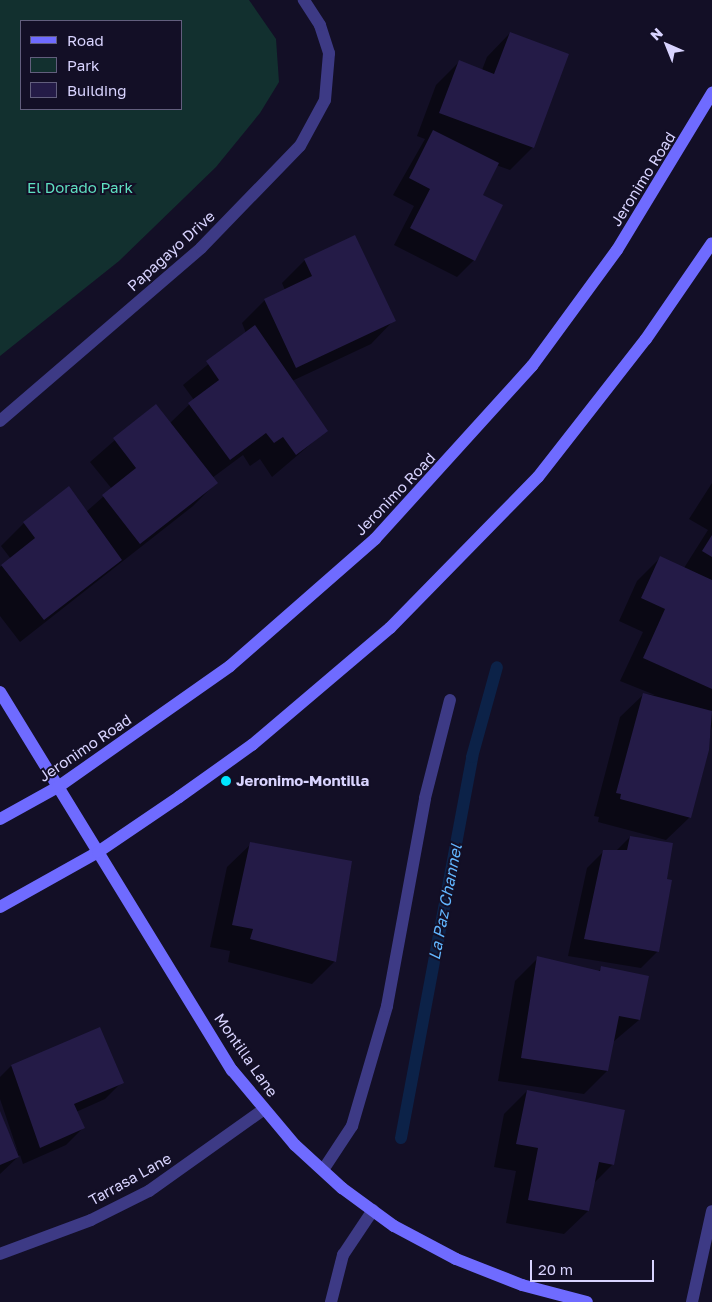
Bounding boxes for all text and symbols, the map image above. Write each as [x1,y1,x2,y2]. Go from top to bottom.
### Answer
legend [20,20,182,110]
north arrow [642,20,692,70]
text: N [646,24,666,44]
text: Road [67,31,104,49]
text: Park [67,56,99,74]
text: Building [67,81,127,99]
street label: Jeronimo Road [607,129,679,229]
park label: El Dorado Park [27,179,133,197]
street label: Papagayo Drive [124,207,218,295]
street label: Jeronimo Road [351,449,439,539]
street label: Jeronimo Road [35,710,135,786]
place label: Jeronimo-Montilla [236,772,369,790]
marker: Jeronimo-Montilla [220,775,232,787]
water label: La Paz Channel [424,842,466,962]
street label: Montilla Lane [211,1010,281,1100]
street label: Tarrasa Lane [86,1149,174,1209]
scale bar [532,1250,656,1282]
text: 20 m [538,1260,573,1278]

